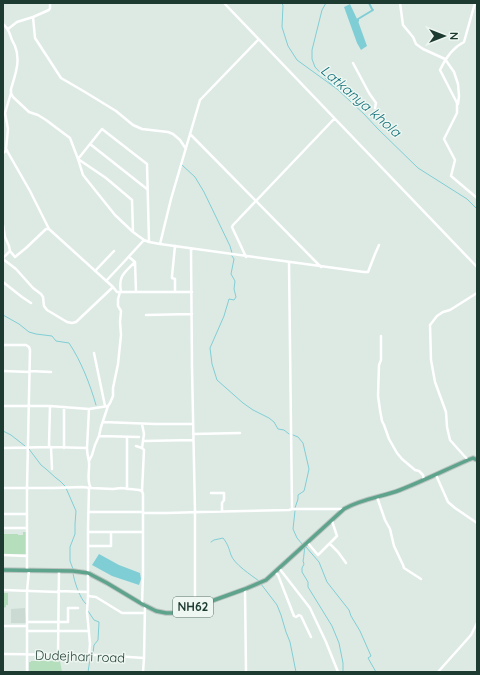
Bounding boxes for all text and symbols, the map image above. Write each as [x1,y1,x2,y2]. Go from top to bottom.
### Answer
north arrow [424,16,464,56]
text: N [447,32,461,40]
water label: Latkanya khola [317,61,406,142]
road number: NH62 [173,597,213,617]
street label: Dudejhari road [35,646,125,666]

